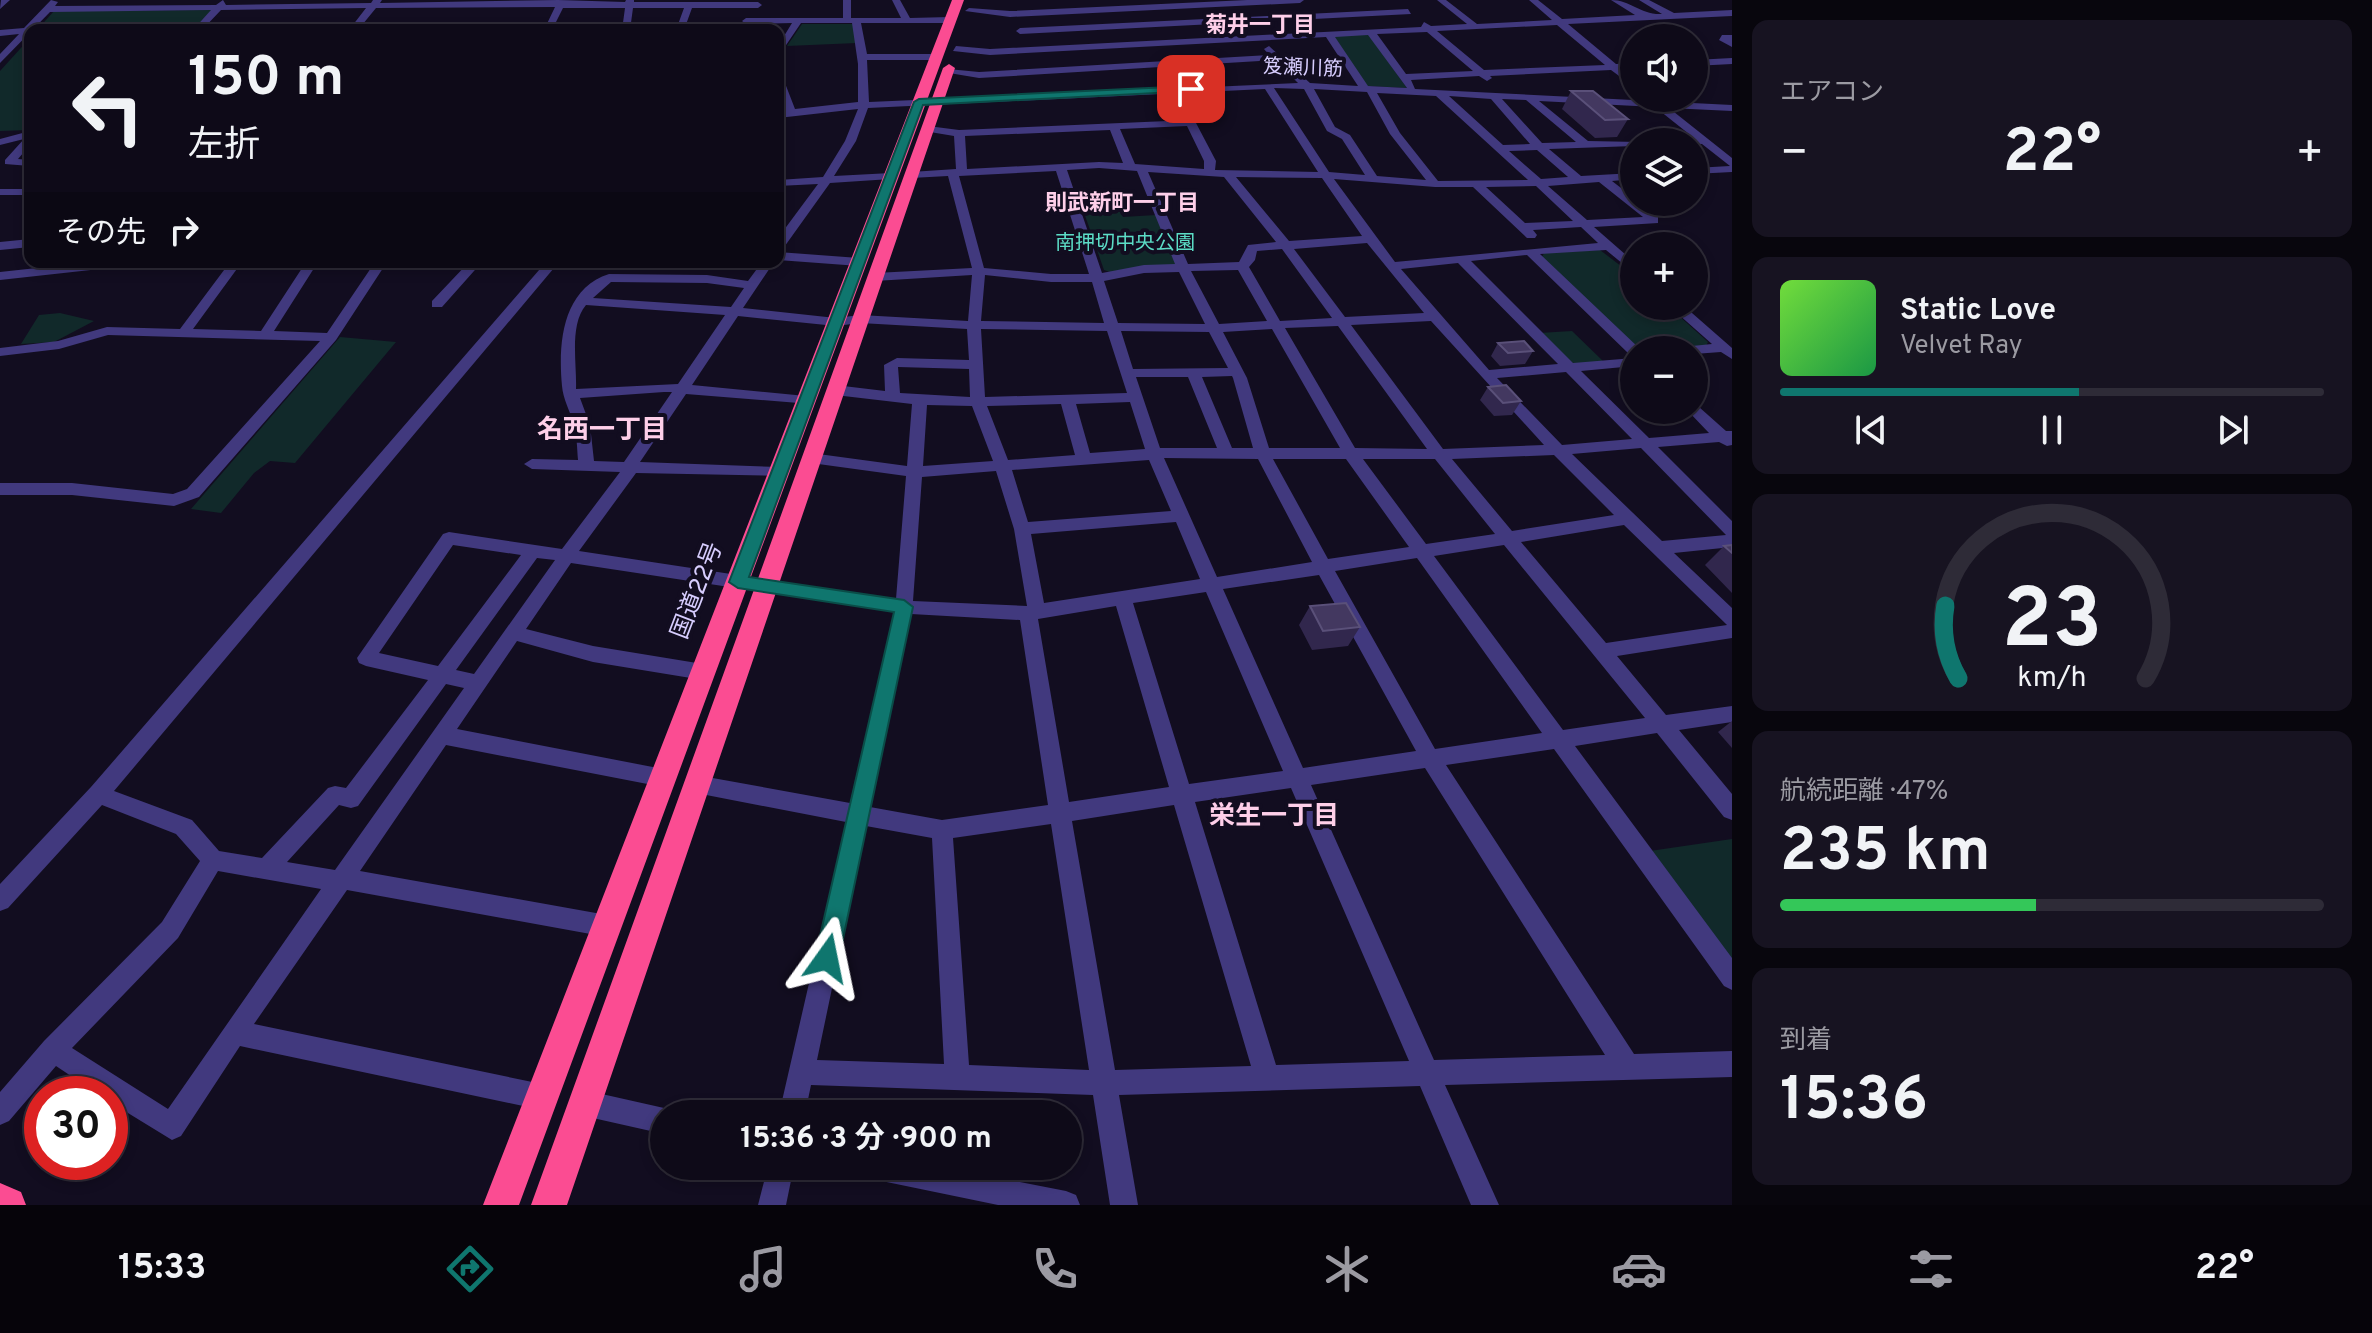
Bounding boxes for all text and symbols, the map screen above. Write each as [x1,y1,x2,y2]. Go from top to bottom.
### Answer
district label: 菊井一丁目 [1205,13,1315,40]
map controls [1620,24,1708,424]
button: sound [1620,24,1708,112]
text: 150 m [188,45,344,115]
pin [1157,55,1225,123]
street label: 笈瀬川筋 [1263,55,1343,83]
icon: left [56,56,160,160]
icon: arrive [1169,67,1213,111]
text: エアコン [1780,77,1884,110]
text: 22° [2003,117,2101,193]
text: 左折 [188,124,260,170]
text: − [1780,127,1808,183]
text: + [2296,127,2324,183]
button: layers [1620,128,1708,216]
district label: 則武新町一丁目 [1045,191,1199,218]
icon: right [162,208,206,252]
text: その先 [56,216,146,253]
park label: 南押切中央公園 [1055,231,1195,257]
button: + [1620,232,1708,320]
text: Static Love [1900,293,2056,330]
text: Velvet Ray [1900,330,2023,363]
button: − [1620,336,1708,424]
icon: previous [1849,408,1893,452]
icon: pause [2030,408,2074,452]
icon: next [2211,408,2255,452]
district label: 名西一丁目 [537,415,667,448]
street label: 国道22号 [666,538,730,644]
text: 23 [2002,571,2102,676]
text: km/h [2017,661,2087,697]
text: 航続距離 · 47% [1780,776,1948,809]
district label: 栄生一丁目 [1209,801,1339,834]
text: 235 km [1780,816,1991,892]
position arrow [785,916,869,1000]
text: 到着 [1780,1025,1832,1058]
text: 15:36 [1780,1065,1928,1141]
speed limit sign: 30 [24,1076,128,1180]
text: 15:36 · 3 分 · 900 m [740,1121,992,1158]
icon: directions [442,1241,498,1297]
icon: music [735,1241,791,1297]
icon: phone [1027,1241,1083,1297]
icon: climate [1319,1241,1375,1297]
icon: car [1611,1241,1667,1297]
icon: filters [1903,1241,1959,1297]
text: 15:33 [118,1246,206,1292]
text: 22° [2195,1246,2254,1292]

